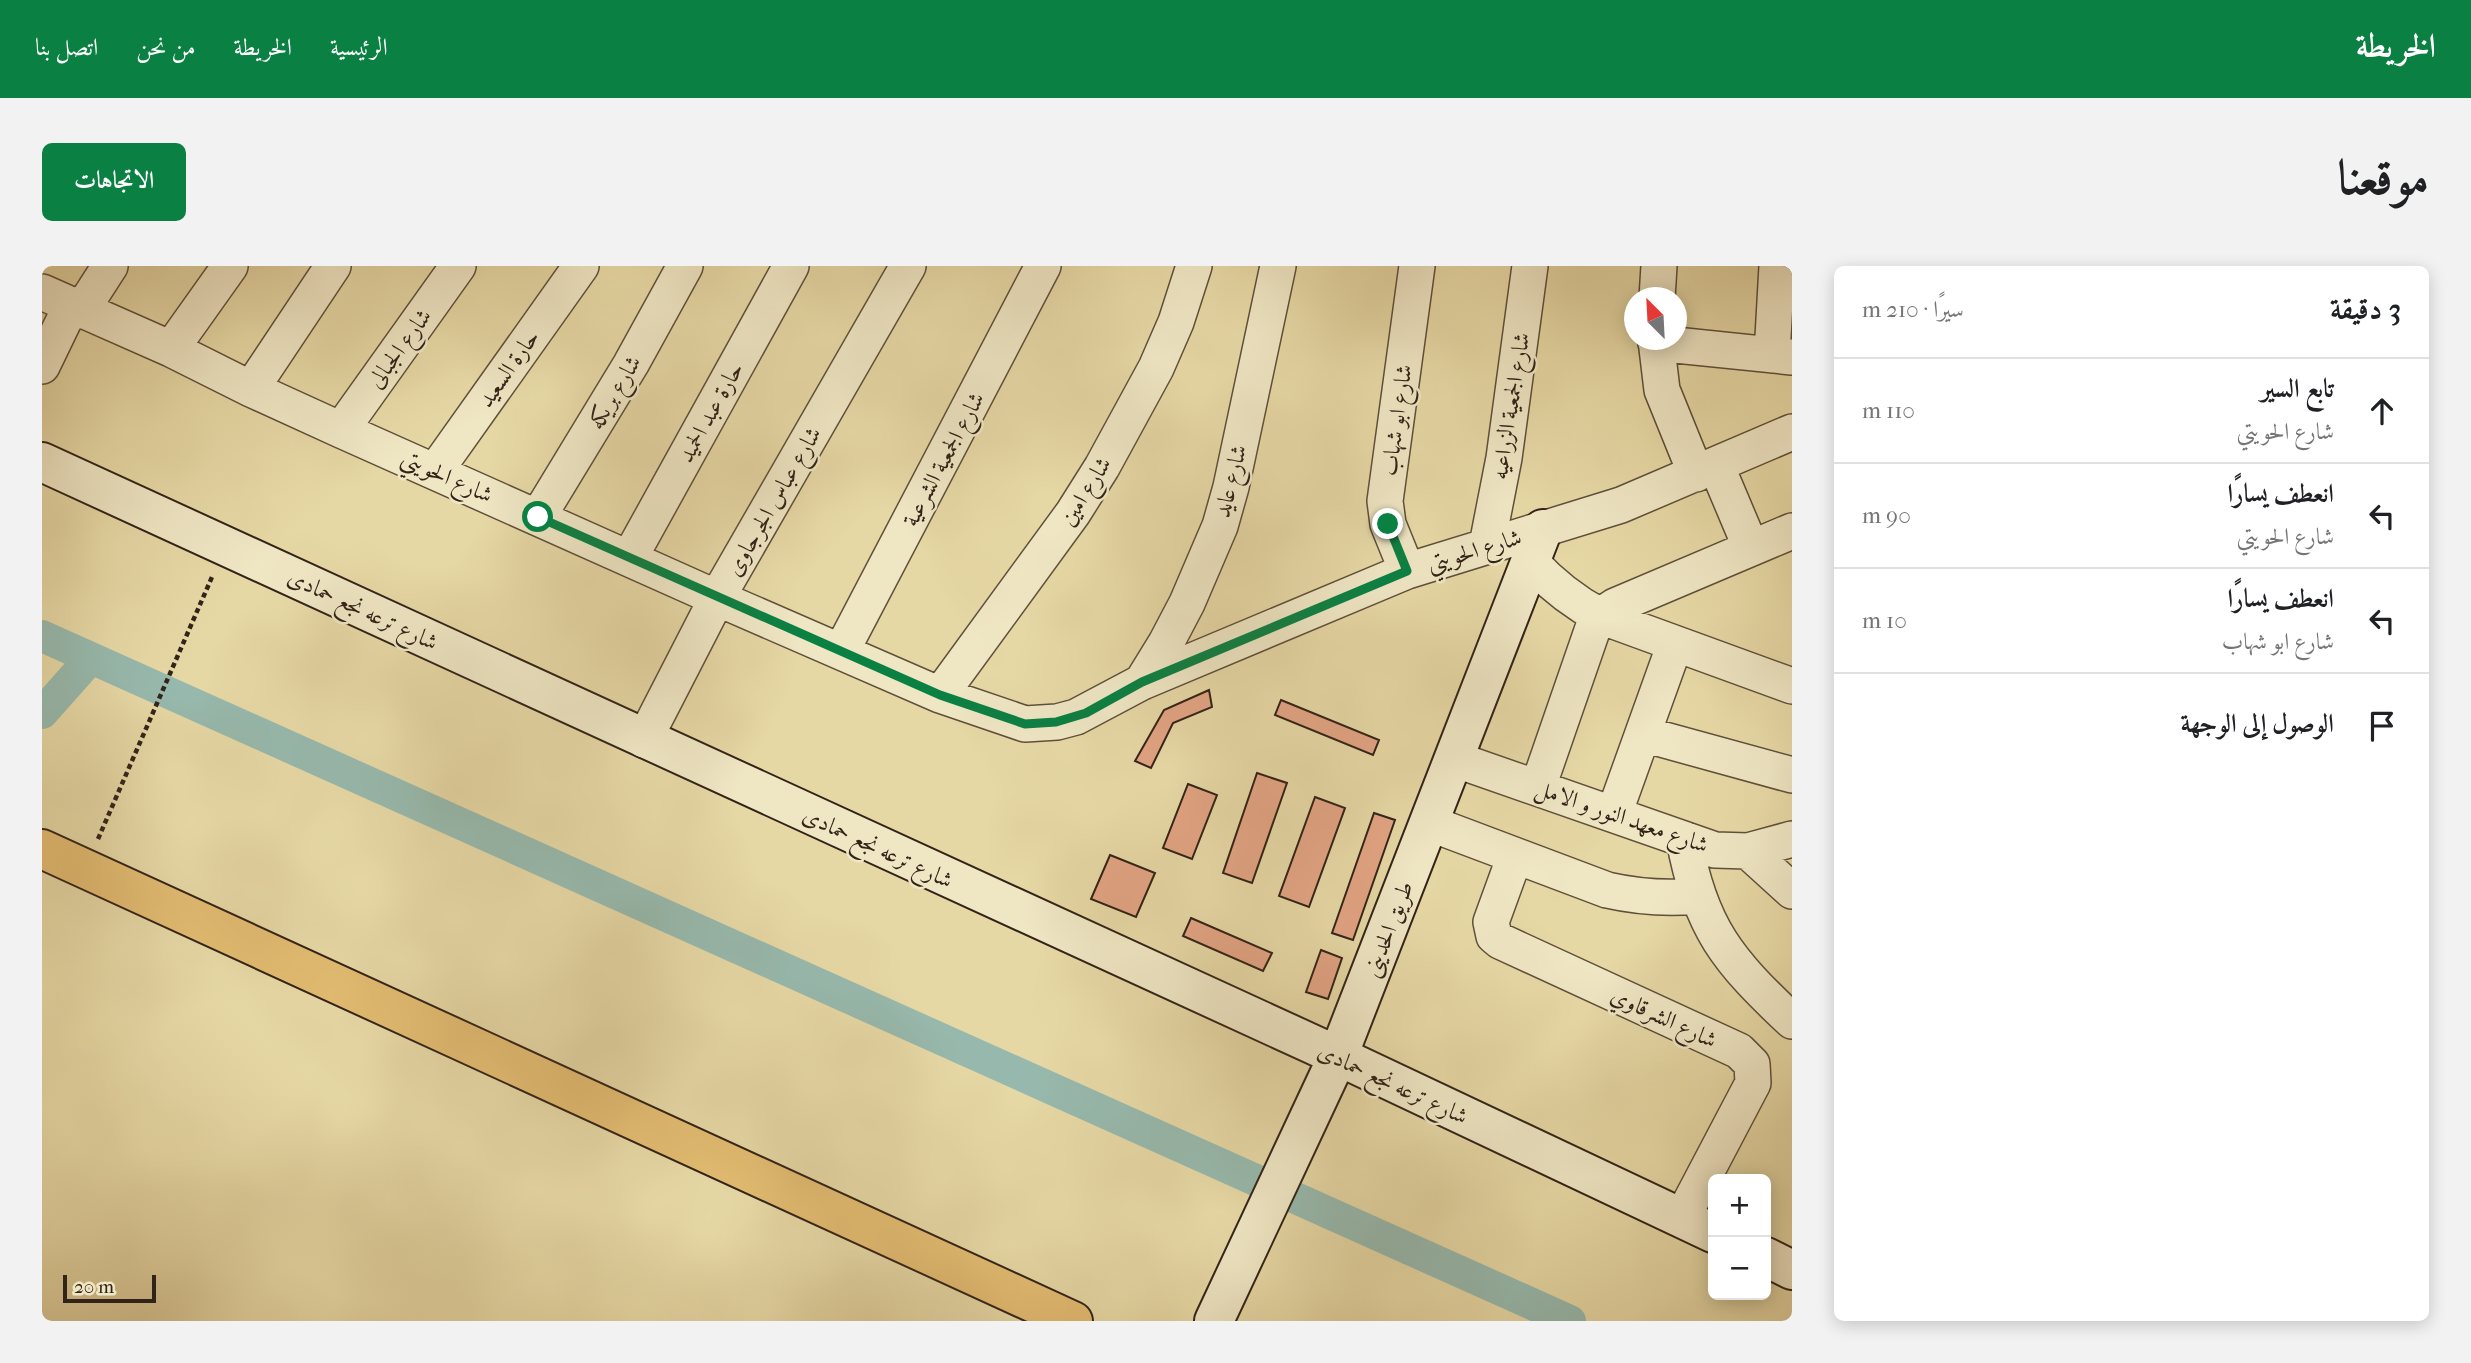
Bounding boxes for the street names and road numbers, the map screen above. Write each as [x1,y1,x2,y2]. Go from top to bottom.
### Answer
street label: شارع الجبالى [362,303,442,397]
street label: حارة السعيد [472,324,545,412]
street label: شارع الجمعية الزراعيه [1486,331,1541,483]
street label: شارع بريكه [582,350,652,437]
street label: حارة عبد الحميد [672,357,749,467]
street label: شارع ابو شهاب [1375,363,1424,478]
street label: شارع الجمعية الشرعية [897,387,995,534]
street label: شارع عباس الجرجاوى [720,422,832,584]
street label: شارع عايد [1208,442,1258,522]
street label: شارع الحويتي [394,444,497,514]
street label: شارع امين [1054,452,1122,534]
street label: شارع الحويتي [1424,523,1527,583]
street label: شارع ترعه نجع حمادى [280,563,442,662]
street label: شارع معهد النور و الامل [1530,774,1712,864]
street label: شارع ترعه نجع حمادى [795,801,957,900]
street label: طريق الحدينى [1358,877,1420,981]
street label: شارع الشرقاوي [1604,981,1721,1059]
street label: شارع ترعه نجع حمادى [1310,1037,1472,1136]

